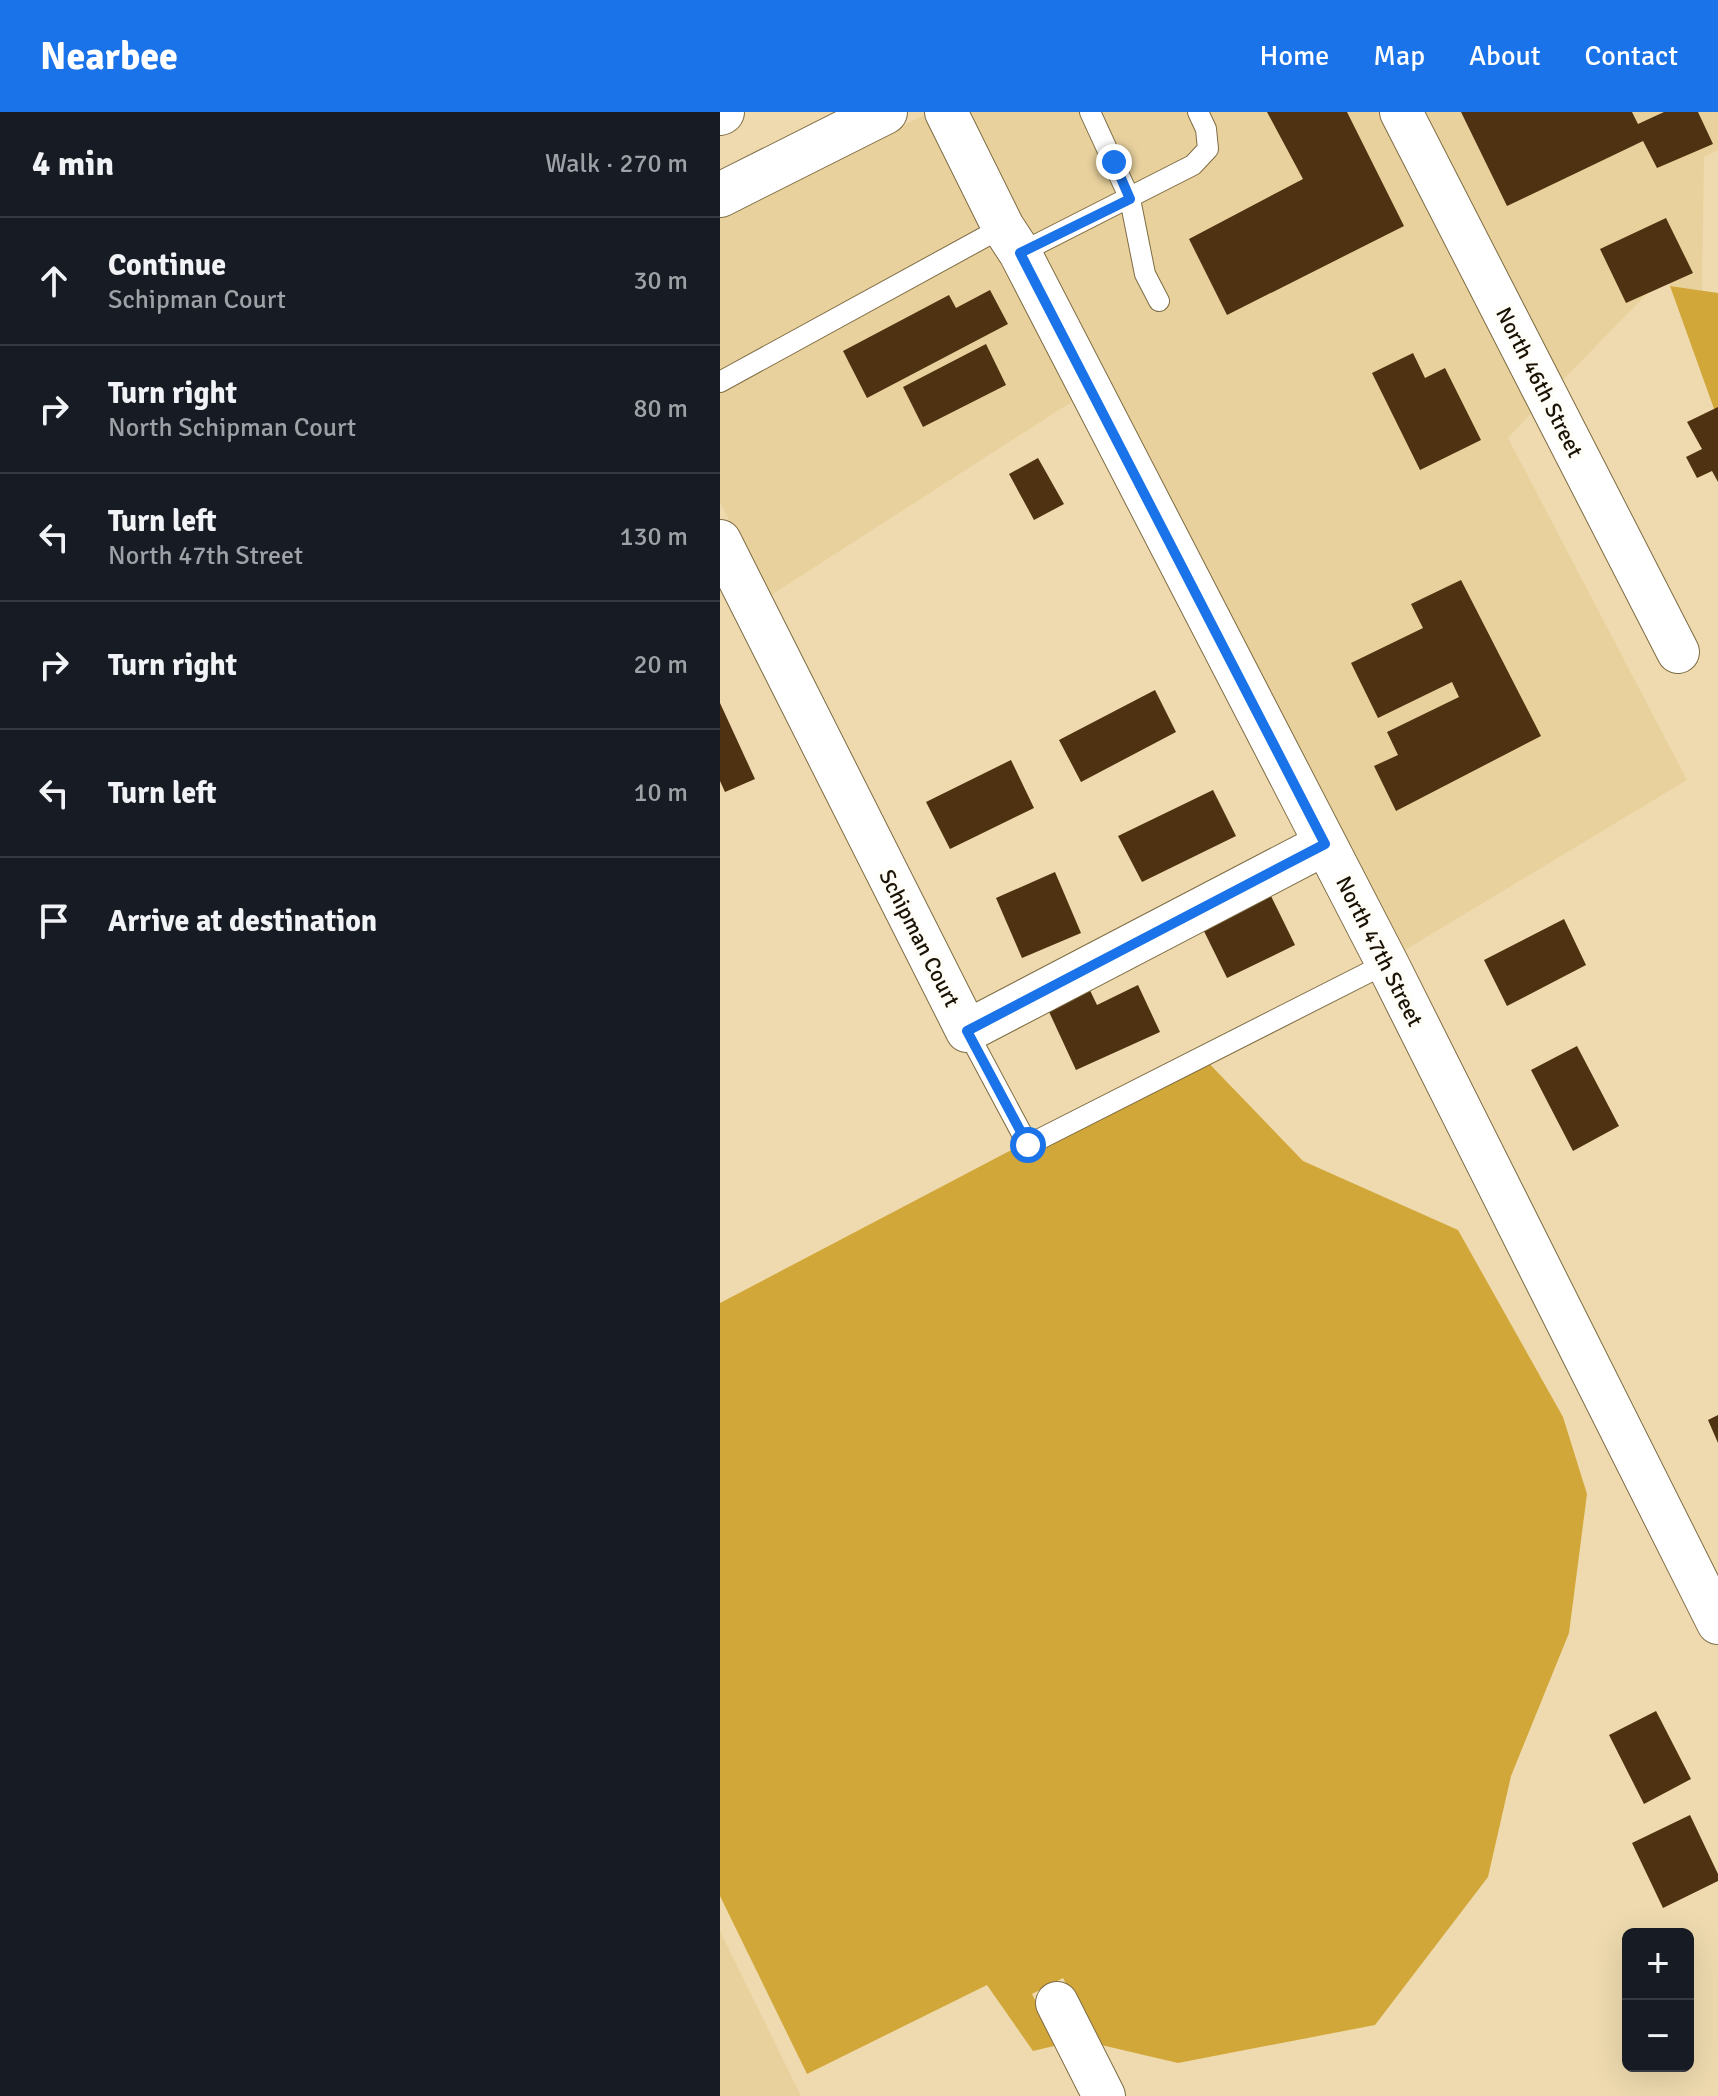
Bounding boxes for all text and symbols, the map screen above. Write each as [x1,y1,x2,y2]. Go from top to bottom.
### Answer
text: Nearbee [40,33,178,80]
text: Home [1260,39,1329,73]
text: Map [1373,39,1425,73]
text: About [1469,39,1541,73]
text: Contact [1585,39,1678,73]
text: 4 min [32,143,114,185]
route end [1096,144,1132,180]
text: Walk · 270 m [545,148,688,180]
text: Continue [108,247,226,284]
icon: ahead [32,259,76,303]
text: 30 m [633,265,688,297]
text: Schipman Court [108,284,286,316]
street label: North 46th Street [1490,303,1589,462]
text: Turn right [108,375,237,412]
icon: right [32,387,76,431]
text: 80 m [633,393,688,425]
text: North Schipman Court [108,412,356,444]
text: Turn left [108,503,217,540]
icon: left [32,515,76,559]
text: 130 m [619,521,688,553]
text: North 47th Street [108,540,303,572]
icon: right [32,643,76,687]
text: Turn right [108,647,237,684]
text: 20 m [633,649,688,681]
icon: left [32,771,76,815]
text: Turn left [108,775,217,812]
text: 10 m [633,777,688,809]
street label: Schipman Court [873,865,966,1012]
street label: North 47th Street [1330,872,1429,1031]
icon: arrive [32,899,76,943]
text: Arrive at destination [108,903,377,940]
route start [1010,1127,1046,1163]
map controls [1622,1928,1694,2072]
button: + [1622,1928,1694,2000]
button: − [1622,2000,1694,2072]

